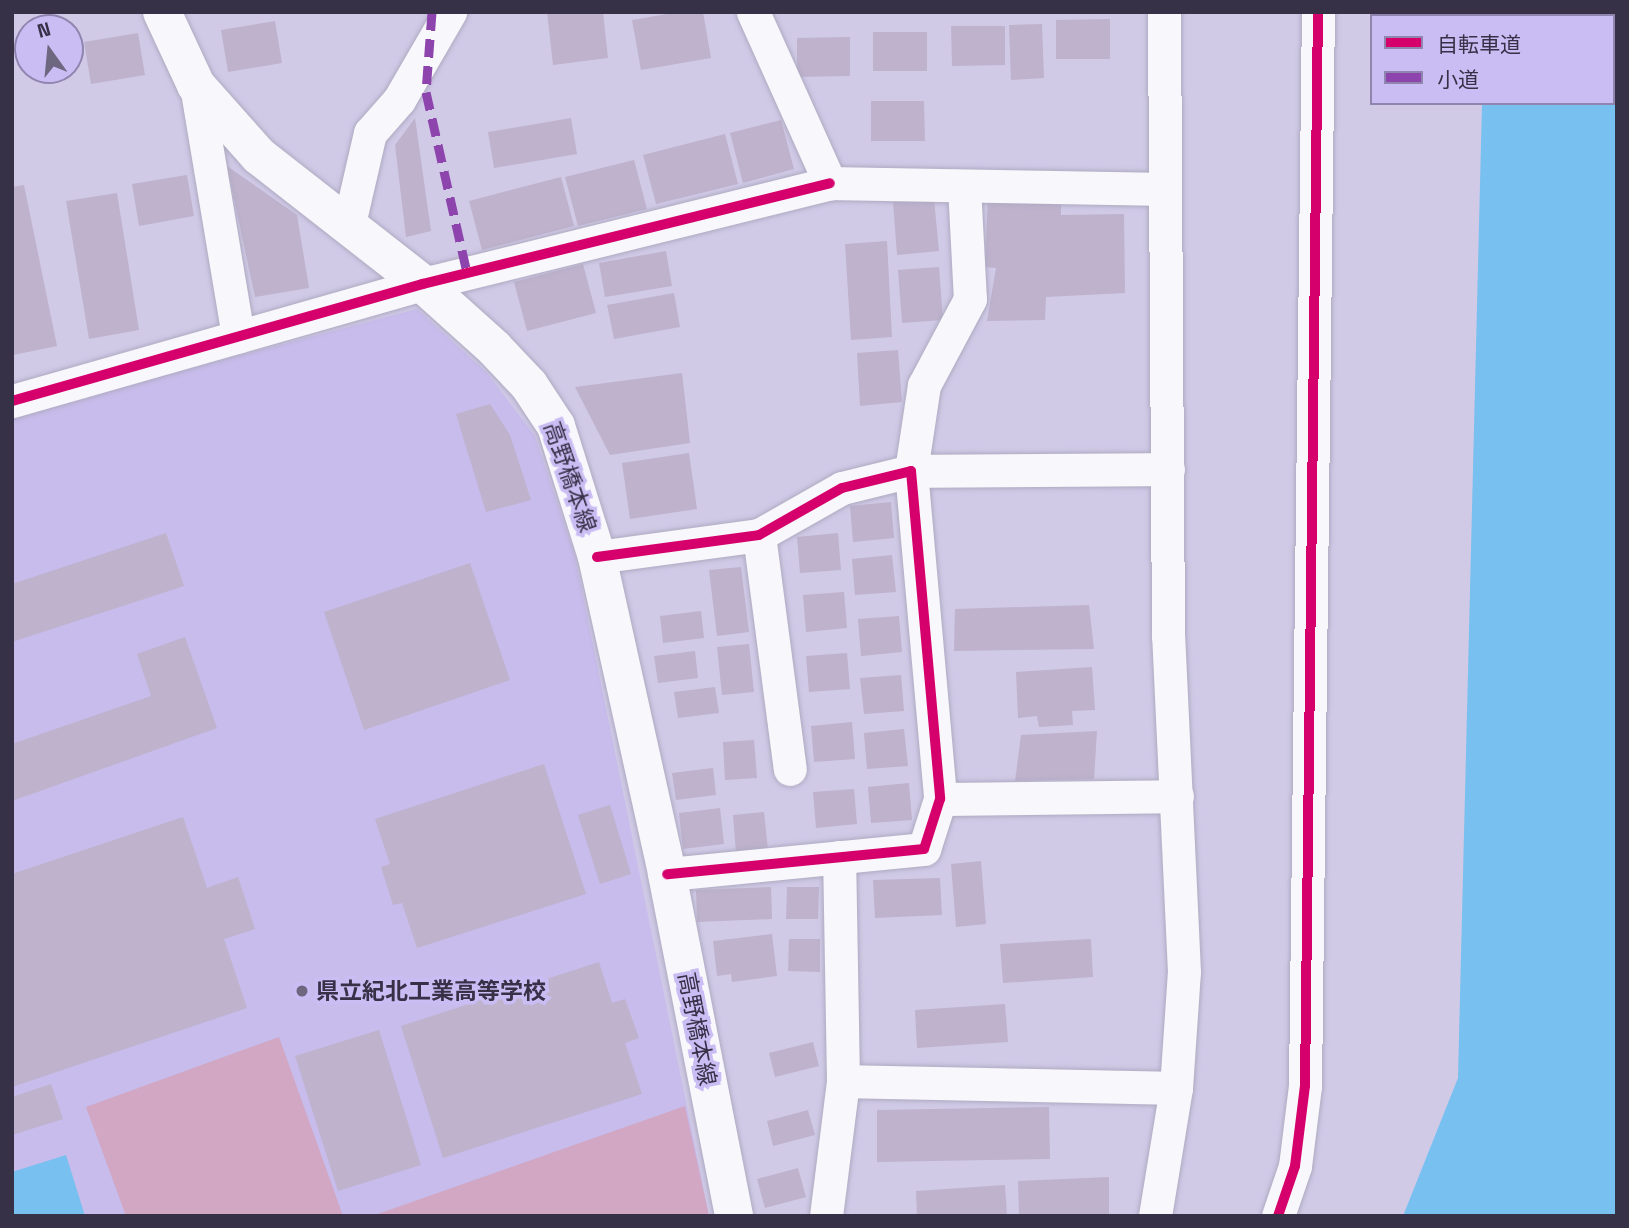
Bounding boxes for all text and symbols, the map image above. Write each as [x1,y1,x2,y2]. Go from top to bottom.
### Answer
north arrow [14,14,84,84]
legend [1370,14,1615,105]
text: N [35,16,53,44]
text: 自転車道 [1437,31,1521,58]
text: 小道 [1437,66,1479,93]
street label: 高野橋本線 [538,418,602,536]
street label: 高野橋本線 [672,970,722,1088]
place label: 県立紀北工業高等学校 [316,977,546,1005]
marker: 県立紀北工業高等学校 [294,983,310,999]

